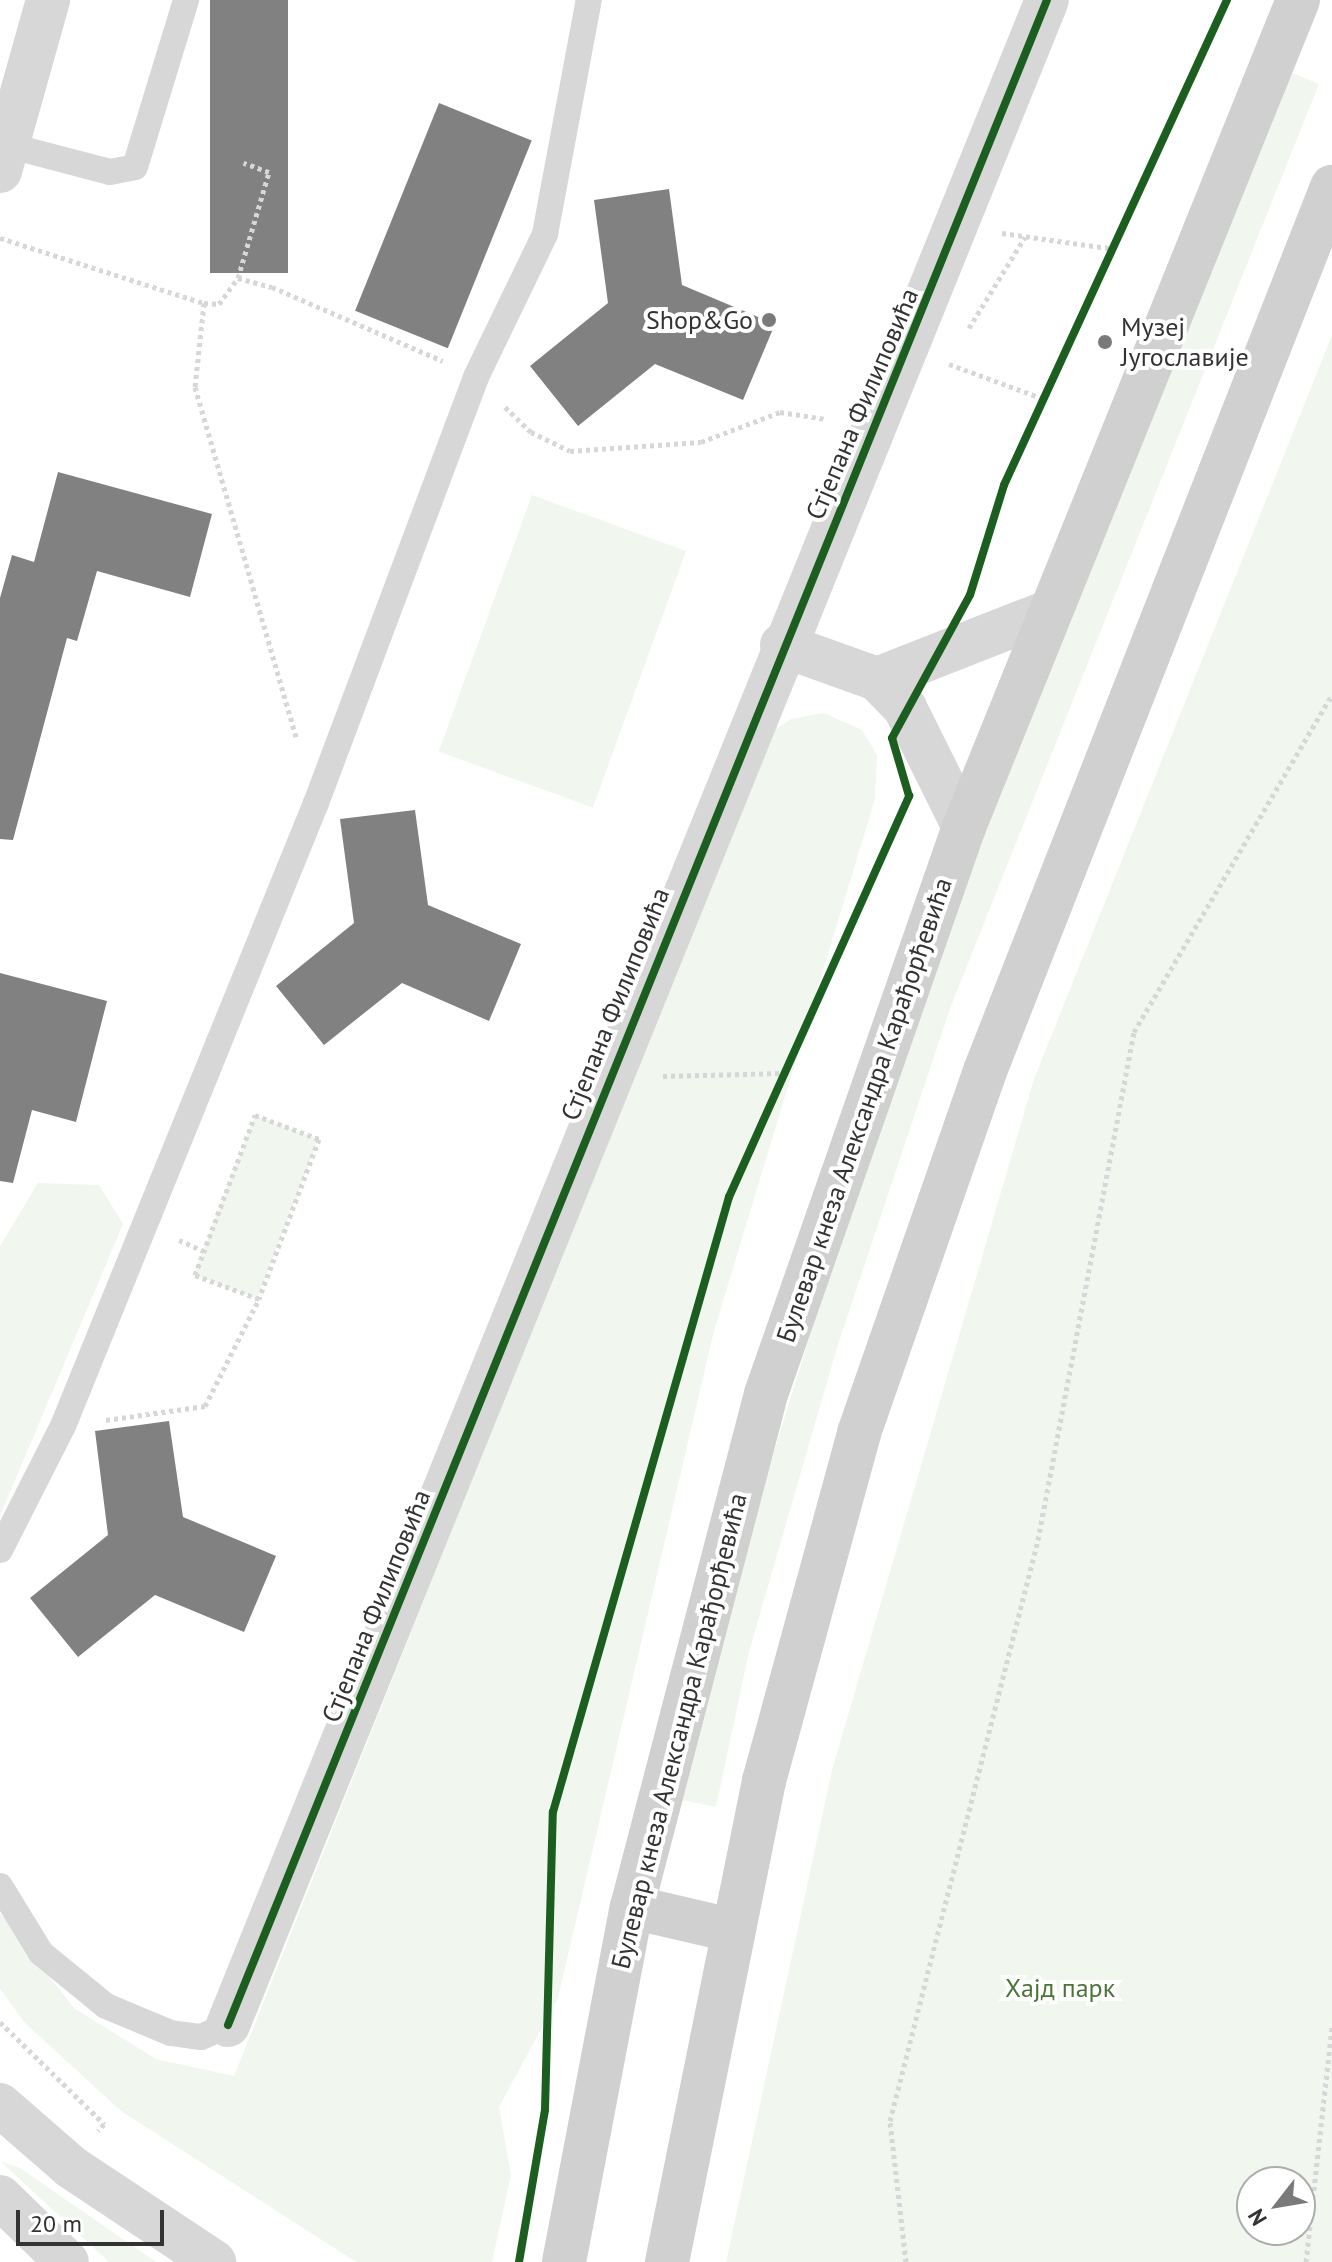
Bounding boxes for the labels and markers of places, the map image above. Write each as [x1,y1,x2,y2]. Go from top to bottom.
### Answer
place label: Shop&Go [646,304,753,336]
marker: Shop&Go [760,311,778,329]
place label: Музеј Југославије [1121,311,1249,372]
marker: Музеј Југославије [1096,333,1114,351]

